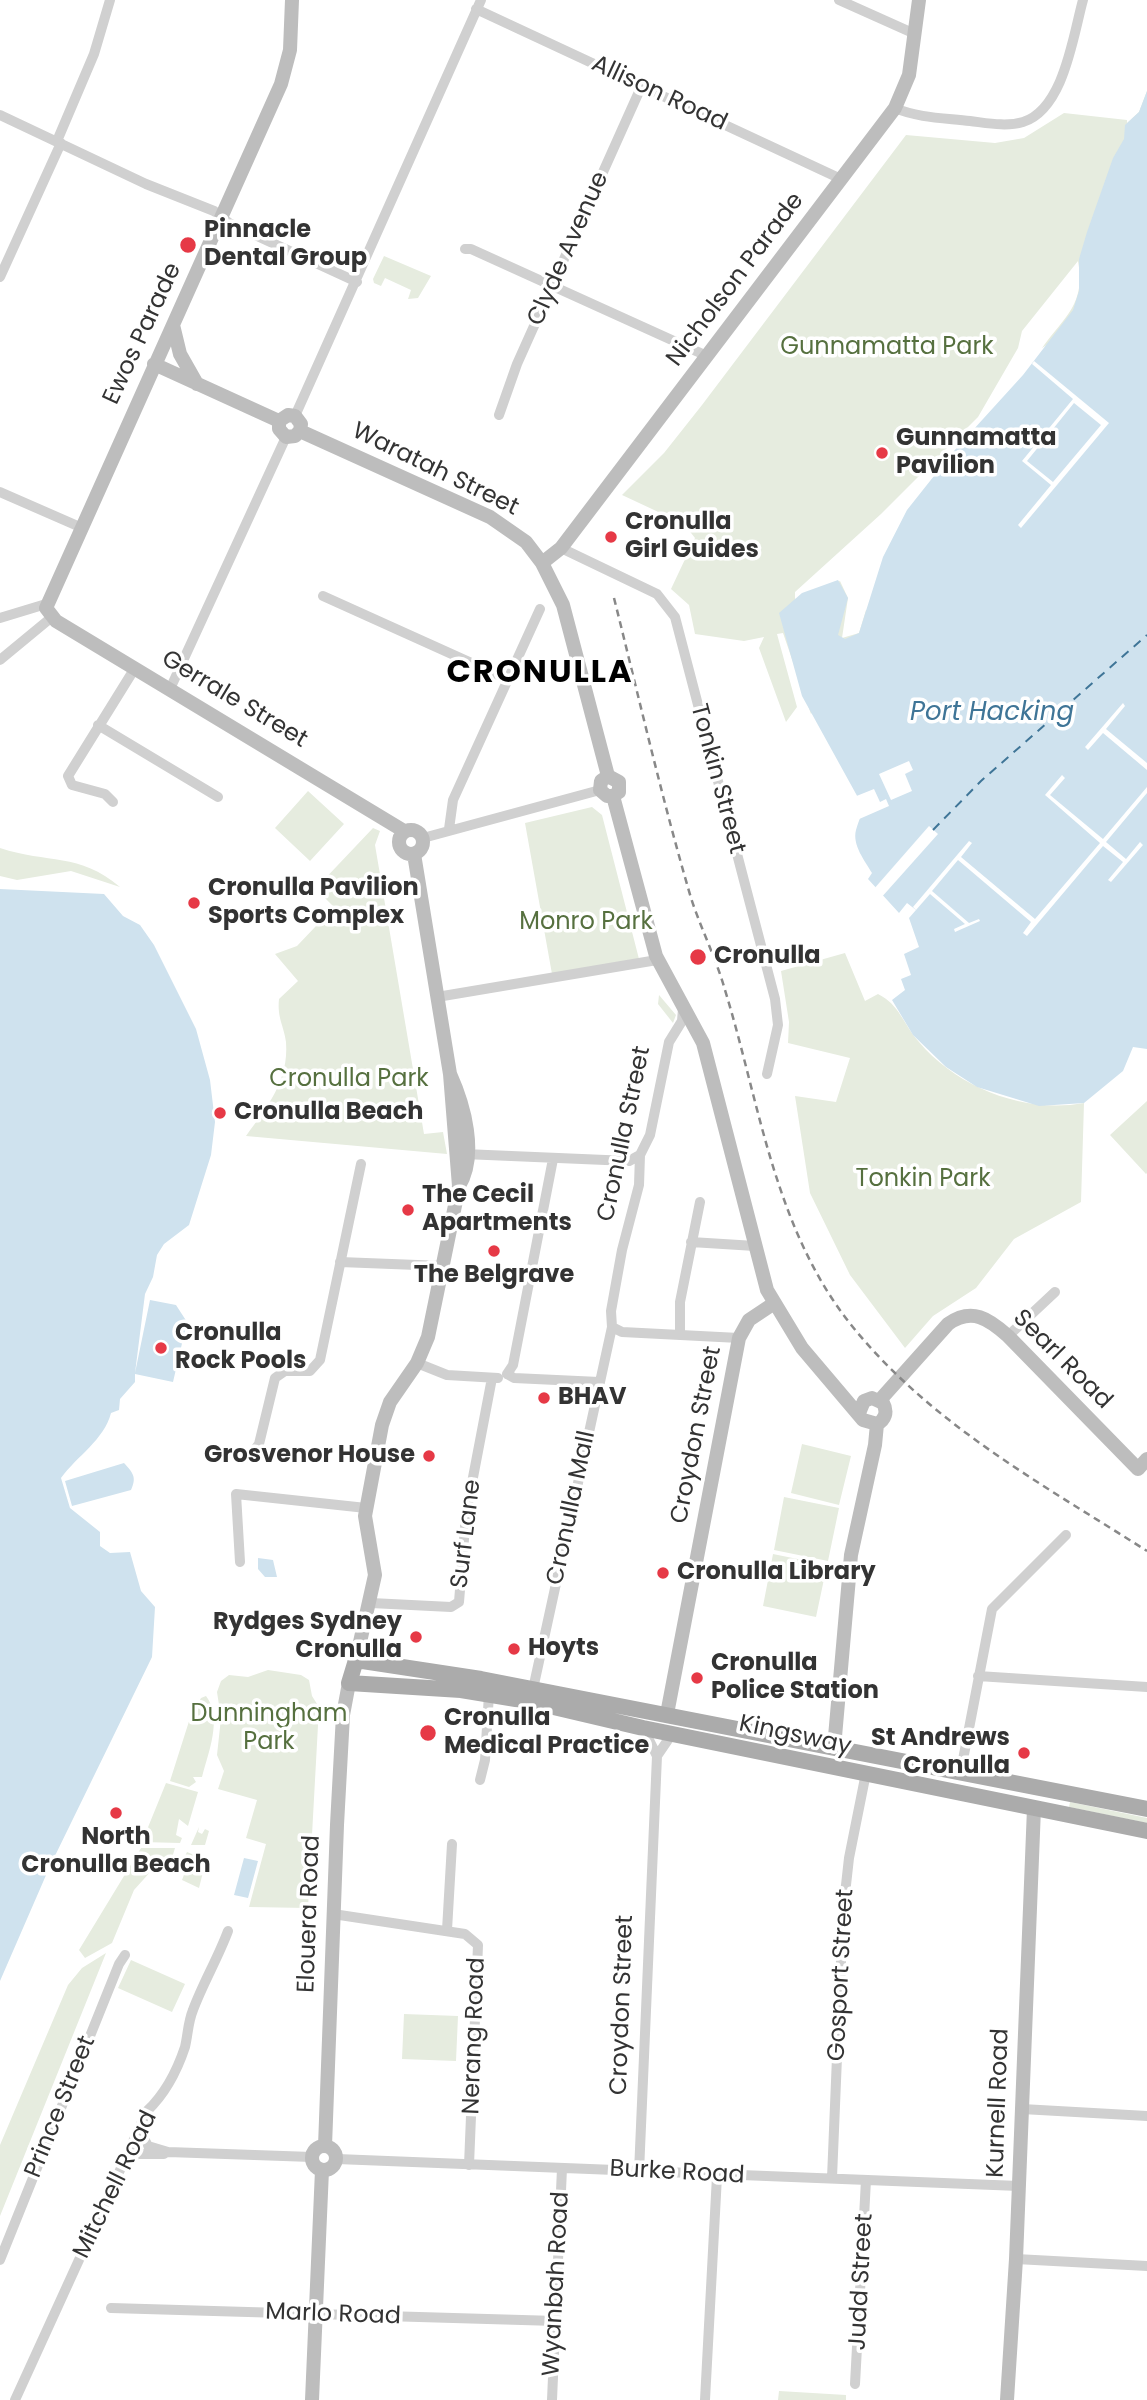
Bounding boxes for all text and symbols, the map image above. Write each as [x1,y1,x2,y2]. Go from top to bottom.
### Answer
street label: Allison Road [587,50,731,138]
street label: Clyde Avenue [522,168,616,330]
street label: Nicholson Parade [661,187,811,373]
place label: Pinnacle Dental Group [204,217,367,273]
marker: Pinnacle Dental Group [178,235,198,255]
street label: Ewos Parade [98,259,188,409]
park label: Gunnamatta Park [780,334,994,362]
street label: Waratah Street [347,417,523,523]
place label: Gunnamatta Pavilion [896,425,1057,481]
marker: Gunnamatta Pavilion [874,445,890,461]
place label: Cronulla Girl Guides [625,509,759,565]
marker: Cronulla Girl Guides [603,529,619,545]
street label: Gerrale Street [156,645,312,755]
district label: CRONULLA [447,655,633,693]
water label: Port Hacking [910,697,1074,729]
street label: Tonkin Street [683,701,751,857]
place label: Cronulla Pavilion Sports Complex [208,875,419,931]
marker: Cronulla Pavilion Sports Complex [186,895,202,911]
park label: Monro Park [519,909,653,937]
place label: Cronulla [714,943,821,971]
marker: Cronulla [688,947,708,967]
street label: Cronulla Street [592,1044,658,1224]
park label: Cronulla Park [269,1066,429,1094]
place label: Cronulla Beach [234,1099,423,1127]
marker: Cronulla Beach [212,1105,228,1121]
park label: Tonkin Park [855,1166,991,1194]
place label: The Cecil Apartments [422,1182,572,1238]
marker: The Cecil Apartments [400,1202,416,1218]
marker: The Belgrave [486,1243,502,1259]
place label: The Belgrave [414,1262,574,1290]
street label: Searl Road [1006,1304,1118,1416]
place label: Cronulla Rock Pools [175,1320,306,1376]
marker: Cronulla Rock Pools [153,1340,169,1356]
street label: Croydon Street [666,1344,728,1526]
place label: BHAV [558,1384,627,1412]
marker: BHAV [536,1390,552,1406]
street label: Cronulla Mall [542,1428,602,1588]
place label: Grosvenor House [204,1442,415,1470]
marker: Grosvenor House [421,1448,437,1464]
street label: Surf Lane [446,1478,488,1590]
place label: Cronulla Library [677,1559,876,1587]
marker: Cronulla Library [655,1565,671,1581]
place label: Rydges Sydney Cronulla [213,1609,402,1665]
marker: Rydges Sydney Cronulla [408,1629,424,1645]
place label: Hoyts [528,1635,599,1663]
marker: Hoyts [506,1641,522,1657]
place label: Cronulla Police Station [711,1650,879,1706]
marker: Cronulla Police Station [689,1670,705,1686]
park label: Dunningham Park [191,1701,347,1757]
place label: Cronulla Medical Practice [444,1705,649,1761]
street label: Kingsway [736,1710,854,1762]
marker: Cronulla Medical Practice [418,1723,438,1743]
place label: St Andrews Cronulla [871,1725,1010,1781]
marker: St Andrews Cronulla [1016,1745,1032,1761]
marker: North Cronulla Beach [108,1805,124,1821]
place label: North Cronulla Beach [21,1824,211,1880]
street label: Elouera Road [293,1835,327,1993]
street label: Gosport Street [823,1888,861,2062]
street label: Croydon Street [605,1915,641,2095]
street label: Nerang Road [458,1957,492,2115]
street label: Kurnell Road [982,2028,1016,2178]
street label: Prince Street [20,2032,102,2182]
street label: Mitchell Road [68,2106,164,2264]
street label: Burke Road [609,2155,745,2191]
street label: Wyanbah Road [538,2191,576,2377]
street label: Judd Street [844,2213,880,2351]
street label: Marlo Road [265,2298,401,2332]

